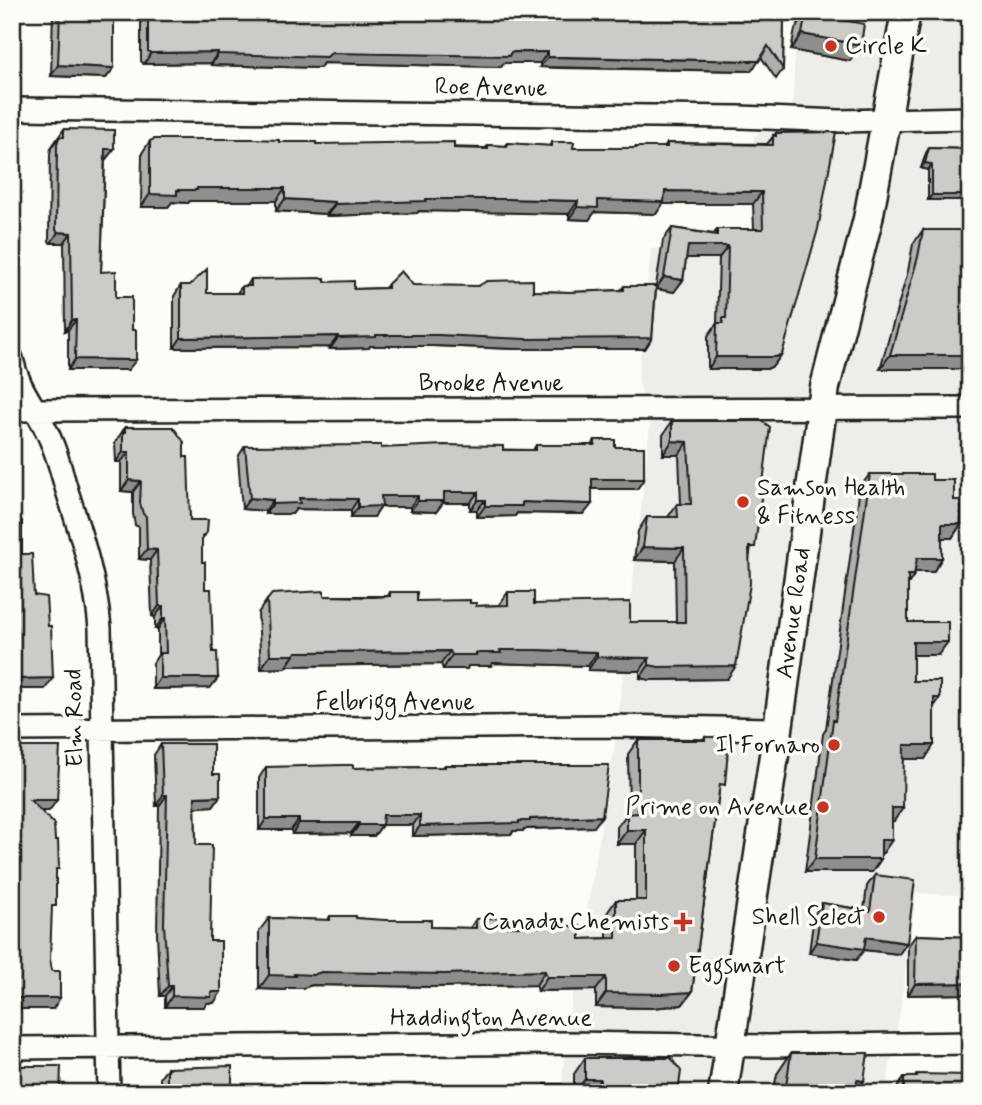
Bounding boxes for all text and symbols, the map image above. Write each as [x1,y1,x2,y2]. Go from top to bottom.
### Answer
place label: Circle K [845,31,927,62]
marker: Circle K [823,38,839,54]
street label: Roe Avenue [434,72,548,104]
street label: Brooke Avenue [418,368,564,399]
place label: Samson Health & Fitness [757,473,905,532]
marker: Samson Health & Fitness [735,494,751,510]
street label: Avenue Road [769,546,819,680]
street label: Elm Road [59,668,91,768]
street label: Felbrigg Avenue [315,687,475,721]
place label: Il Fornaro [715,730,820,761]
marker: Il Fornaro [826,737,842,753]
place label: Prime on Avenue [626,792,809,823]
marker: Prime on Avenue [815,799,831,815]
place label: Shell Select [752,902,865,933]
place label: Canada Chemists [482,907,669,938]
marker: Shell Select [871,909,887,925]
marker: Canada Chemists [675,914,691,930]
place label: Eggsmart [688,951,786,985]
marker: Eggsmart [666,958,682,974]
street label: Haddington Avenue [390,1003,592,1037]

